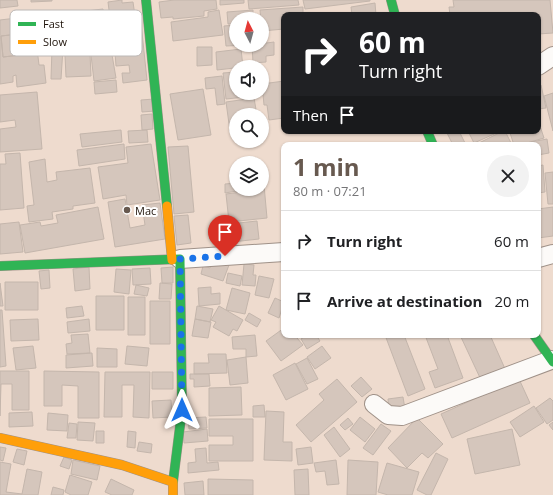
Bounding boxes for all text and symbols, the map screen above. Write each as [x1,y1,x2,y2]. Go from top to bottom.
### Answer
legend [10,10,142,56]
north arrow [229,12,269,52]
map controls [229,12,269,196]
text: Fast [43,16,64,31]
text: 60 m [359,23,426,61]
icon: right [293,28,345,80]
text: Slow [43,34,67,49]
text: Turn right [359,59,442,83]
button: sound [229,60,269,100]
icon: arrive [336,104,358,126]
text: Then [293,105,328,125]
button: search [229,108,269,148]
text: 1 min [293,150,360,183]
button: close [487,155,529,197]
button: layers [229,156,269,196]
text: 80 m · 07:21 [293,182,367,200]
place label: Mac [135,203,156,218]
marker: Mac [122,205,132,215]
pin [208,215,242,256]
icon: arrive [214,221,236,243]
icon: right [293,230,315,252]
text: Turn right [327,231,402,251]
text: 60 m [494,231,529,251]
icon: arrive [293,290,315,312]
text: Arrive at destination [327,291,482,311]
text: 20 m [494,291,529,311]
position arrow [161,389,203,431]

